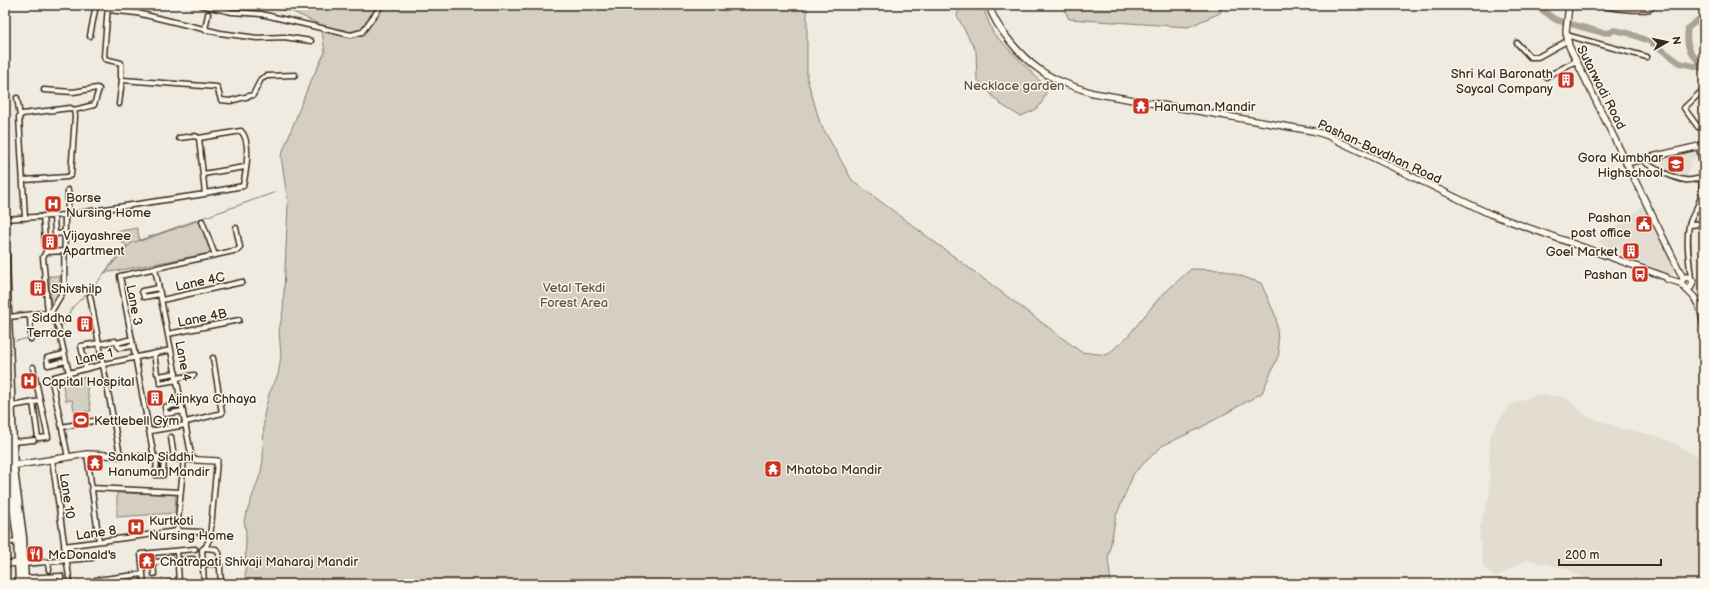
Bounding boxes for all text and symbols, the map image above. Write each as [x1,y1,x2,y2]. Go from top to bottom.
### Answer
north arrow [1647,22,1687,62]
text: N [1669,35,1683,46]
street label: Sutarwadi Road [1573,43,1629,132]
place label: Shri Kal Baronath Saycal Company [1451,66,1553,97]
building icon: Shri Kal Baronath Saycal Company [1556,70,1576,90]
park label: Necklace garden [964,78,1064,94]
temple icon: Hanuman Mandir [1131,96,1151,116]
place label: Hanuman Mandir [1154,99,1256,115]
street label: Pashan-Bavdhan Road [1315,116,1444,188]
place label: Gora Kumbhar Highschool [1578,150,1663,181]
school or university icon: Gora Kumbhar Highschool [1666,154,1686,174]
place label: Borse Nursing Home [66,190,151,221]
hospital icon: Borse Nursing Home [43,194,63,214]
place label: Pashan post office [1571,210,1631,241]
public building icon: Pashan post office [1634,214,1654,234]
place label: Vijayashree Apartment [63,228,131,259]
building icon: Vijayashree Apartment [40,232,60,252]
building icon: Goel Market [1621,241,1641,261]
place label: Goel Market [1546,244,1618,260]
bus stop icon: Pashan [1630,264,1650,284]
place label: Pashan [1584,267,1627,283]
street label: Lane 4C [174,269,226,295]
building icon: Shivshilp [28,278,48,298]
park label: Vetal Tekdi Forest Area [540,280,608,311]
place label: Shivshilp [51,281,102,297]
street label: Lane 3 [122,284,146,327]
street label: Lane 4B [176,305,228,331]
place label: Siddha Terrace [27,310,72,341]
building icon: Siddha Terrace [75,314,95,334]
street label: Lane 4 [171,340,195,383]
street label: Lane 1 [74,345,115,369]
hospital icon: Capital Hospital [19,371,39,391]
place label: Capital Hospital [42,374,134,390]
building icon: Ajinkya Chhaya [145,388,165,408]
place label: Ajinkya Chhaya [168,391,256,407]
sports icon: Kettlebell Gym [71,410,91,430]
place label: Kettlebell Gym [94,413,179,429]
place label: Sankalp Siddhi Hanuman Mandir [108,449,210,480]
temple icon: Sankalp Siddhi Hanuman Mandir [85,453,105,473]
temple icon: Mhatoba Mandir [763,459,783,479]
place label: Mhatoba Mandir [786,462,882,478]
street label: Lane 10 [56,472,78,520]
place label: Kurtkoti Nursing Home [149,513,234,544]
hospital icon: Kurtkoti Nursing Home [126,517,146,537]
street label: Lane 8 [75,522,118,544]
scale bar [1559,541,1661,567]
restaurant icon: McDonald's [25,544,45,564]
place label: McDonald's [48,547,117,563]
text: 200 m [1565,548,1599,563]
temple icon: Chatrapati Shivaji Maharaj Mandir [137,551,157,571]
place label: Chatrapati Shivaji Maharaj Mandir [160,554,358,570]

